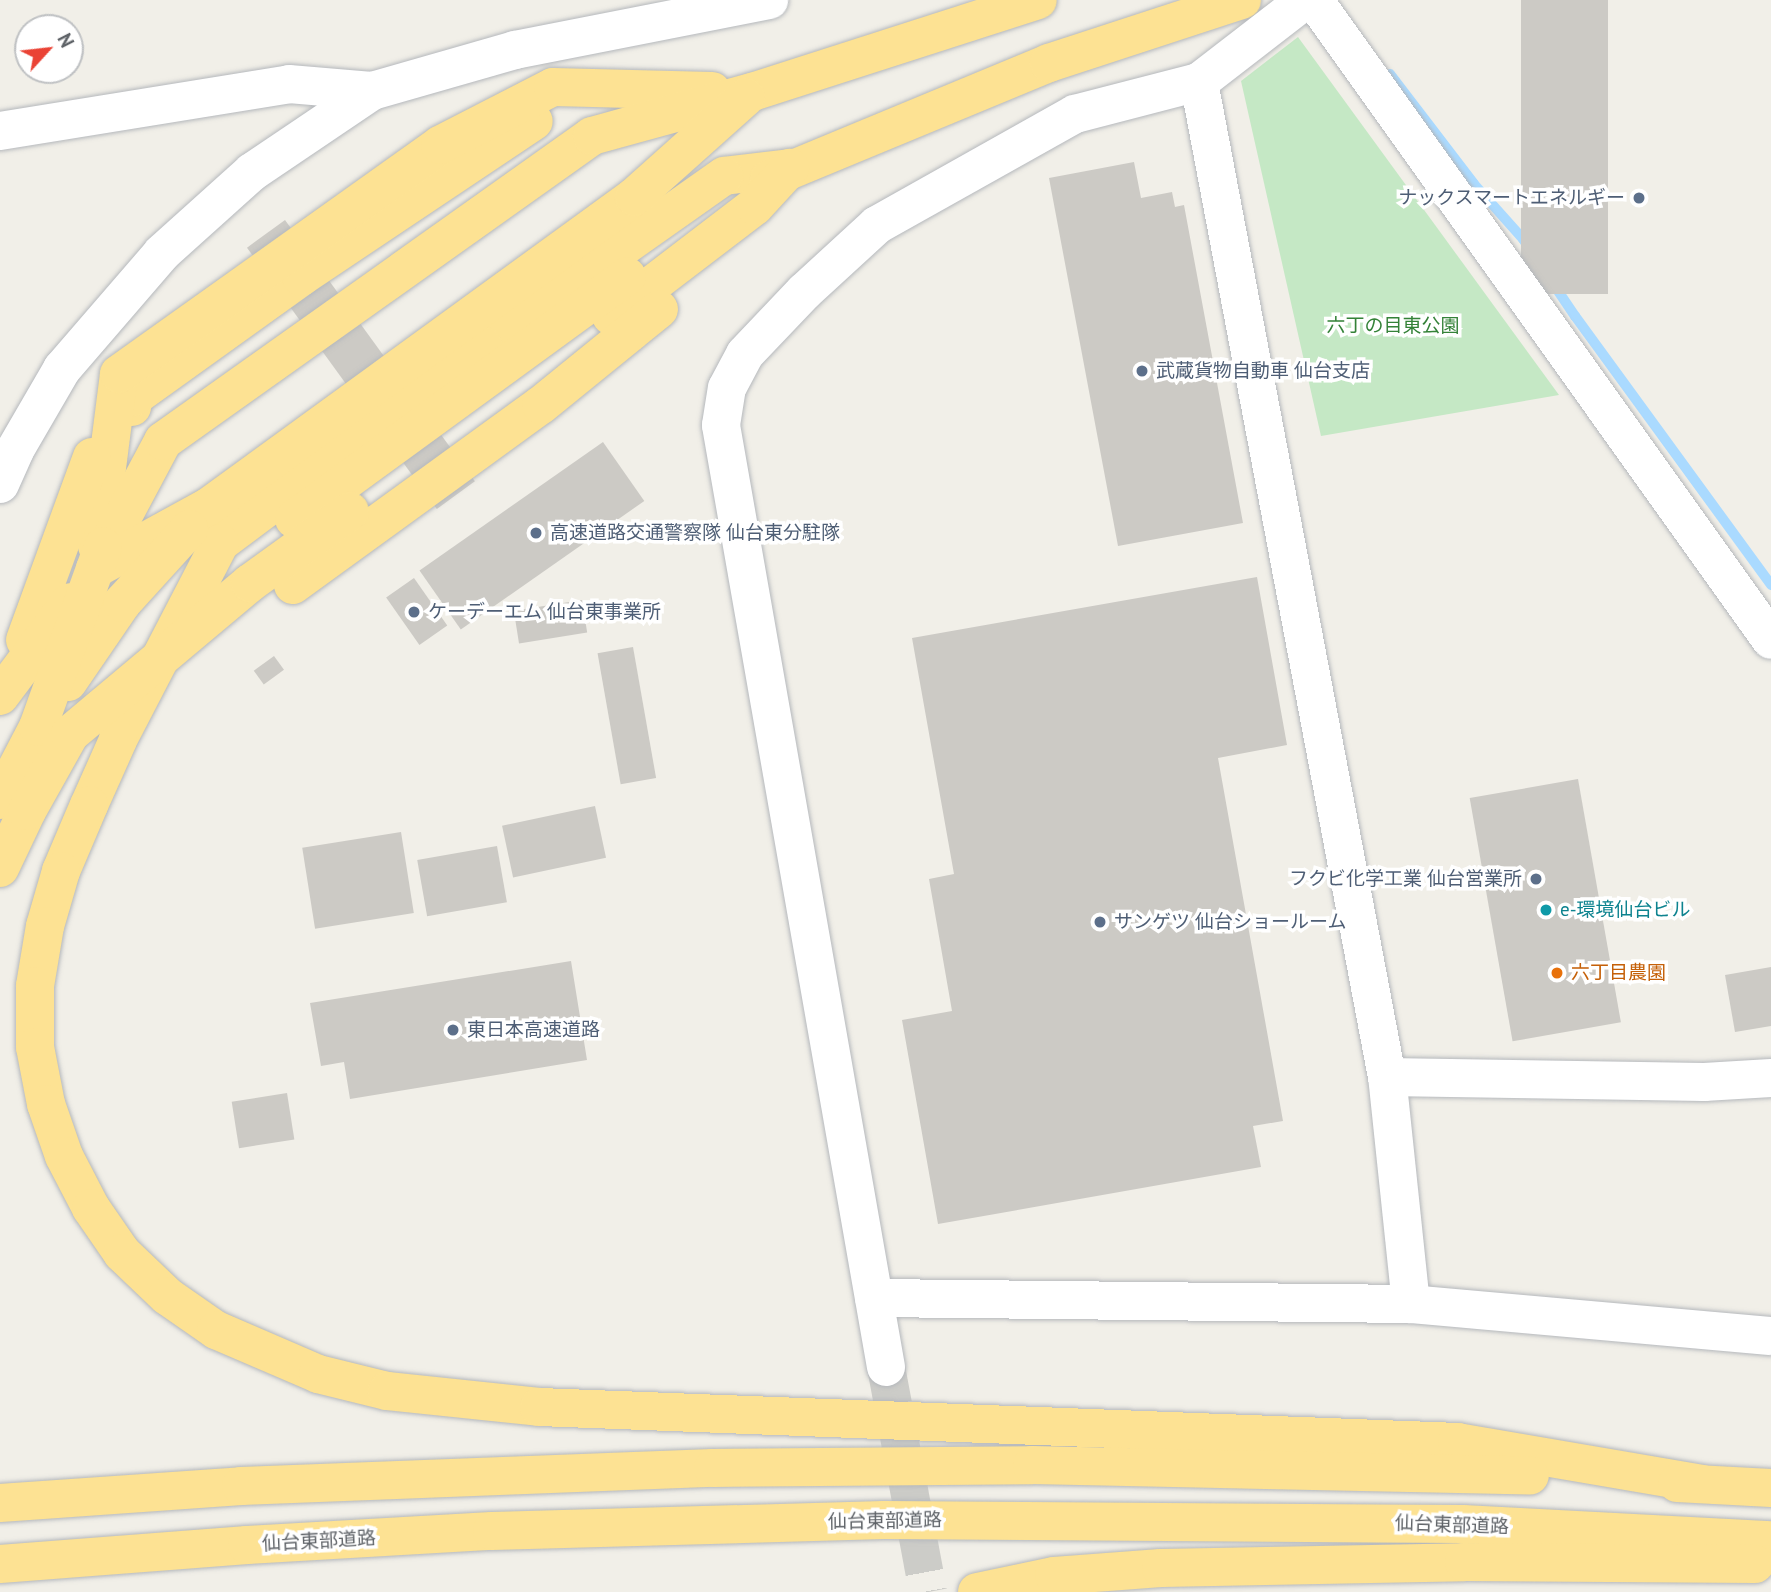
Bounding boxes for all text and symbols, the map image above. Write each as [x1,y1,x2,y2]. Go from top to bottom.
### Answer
north arrow [14,14,84,84]
text: N [52,29,79,51]
place label: ナックスマートエネルギー [1397,187,1625,209]
marker: ナックスマートエネルギー [1631,190,1647,206]
park label: 六丁の目東公園 [1327,315,1459,337]
place label: 武蔵貨物自動車 仙台支店 [1156,360,1370,382]
marker: 武蔵貨物自動車 仙台支店 [1134,363,1150,379]
place label: 高速道路交通警察隊 仙台東分駐隊 [550,522,840,544]
marker: 高速道路交通警察隊 仙台東分駐隊 [528,525,544,541]
place label: ケーデーエム 仙台東事業所 [428,601,661,623]
marker: ケーデーエム 仙台東事業所 [406,604,422,620]
place label: フクビ化学工業 仙台営業所 [1289,868,1522,890]
marker: フクビ化学工業 仙台営業所 [1528,871,1544,887]
place label: e-環境仙台ビル [1560,899,1690,921]
marker: e-環境仙台ビル [1538,902,1554,918]
place label: サンゲツ 仙台ショールーム [1114,911,1347,933]
marker: サンゲツ 仙台ショールーム [1092,914,1108,930]
place label: 六丁目農園 [1571,962,1666,984]
marker: 六丁目農園 [1549,965,1565,981]
place label: 東日本高速道路 [467,1019,600,1041]
marker: 東日本高速道路 [445,1022,461,1038]
street label: 仙台東部道路 [828,1509,942,1533]
street label: 仙台東部道路 [1395,1512,1509,1538]
street label: 仙台東部道路 [261,1527,377,1555]

